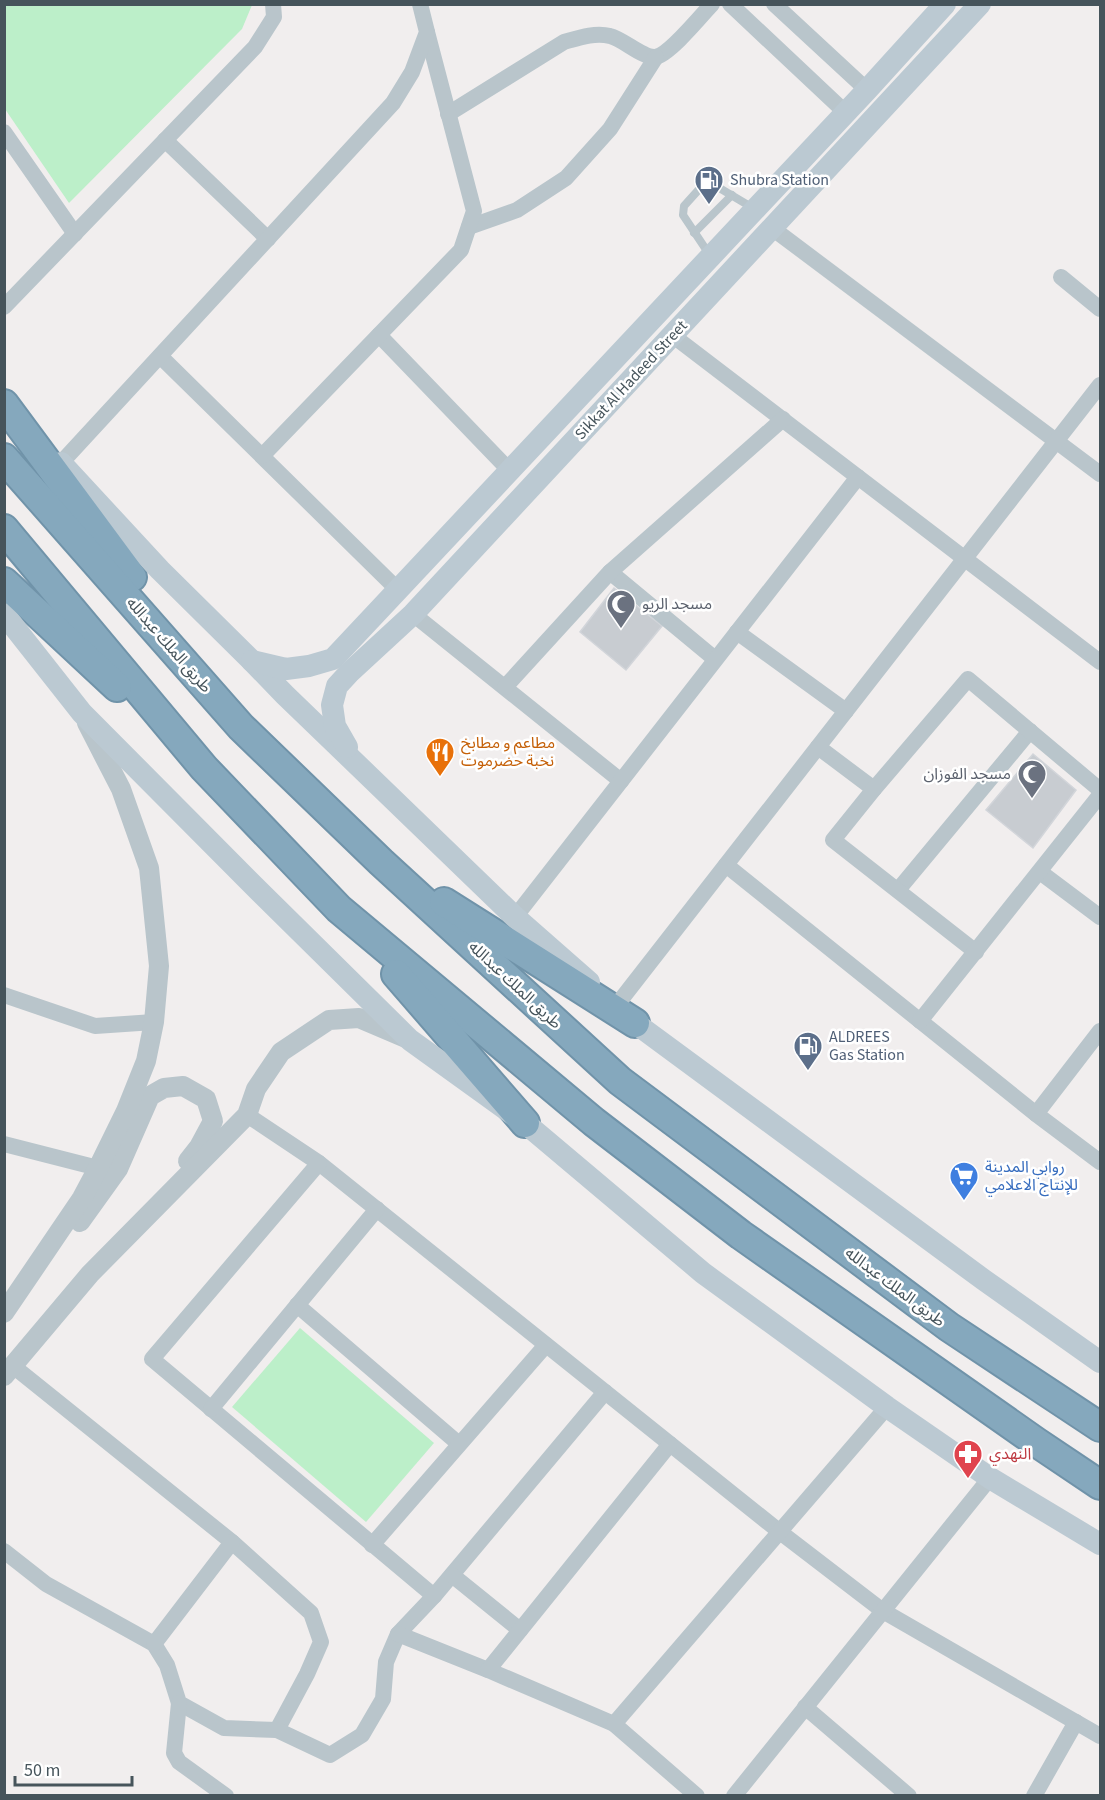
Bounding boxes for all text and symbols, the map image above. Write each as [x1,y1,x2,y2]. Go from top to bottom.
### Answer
fuel station icon: Shubra Station [693,164,725,206]
place label: Shubra Station [730,169,829,191]
street label: Sikkat Al Hadeed Street [570,315,693,445]
mosque icon: مسجد الريو [605,588,637,630]
street label: طريق الملك عبدالله [121,592,217,698]
place label: مسجد الريو [642,593,712,615]
place label: مطاعم و مطابخ نخبة حضرموت [461,732,555,772]
restaurant icon: مطاعم و مطابخ نخبة حضرموت [424,736,456,778]
mosque icon: مسجد الفوزان [1016,758,1048,800]
place label: مسجد الفوزان [923,763,1011,785]
street label: طريق الملك عبدالله [464,936,567,1034]
place label: ALDREES Gas Station [829,1026,905,1066]
fuel station icon: ALDREES Gas Station [792,1030,824,1072]
place label: روابي المدينة للإنتاج الاعلامي [985,1156,1078,1197]
supermarket icon: روابي المدينة للإنتاج الاعلامي [948,1160,980,1202]
street label: طريق الملك عبدالله [840,1242,950,1332]
pharmacy icon: النهدي [952,1438,984,1480]
place label: النهدي [989,1443,1031,1466]
scale bar [15,1749,132,1787]
text: 50 m [24,1758,60,1783]

